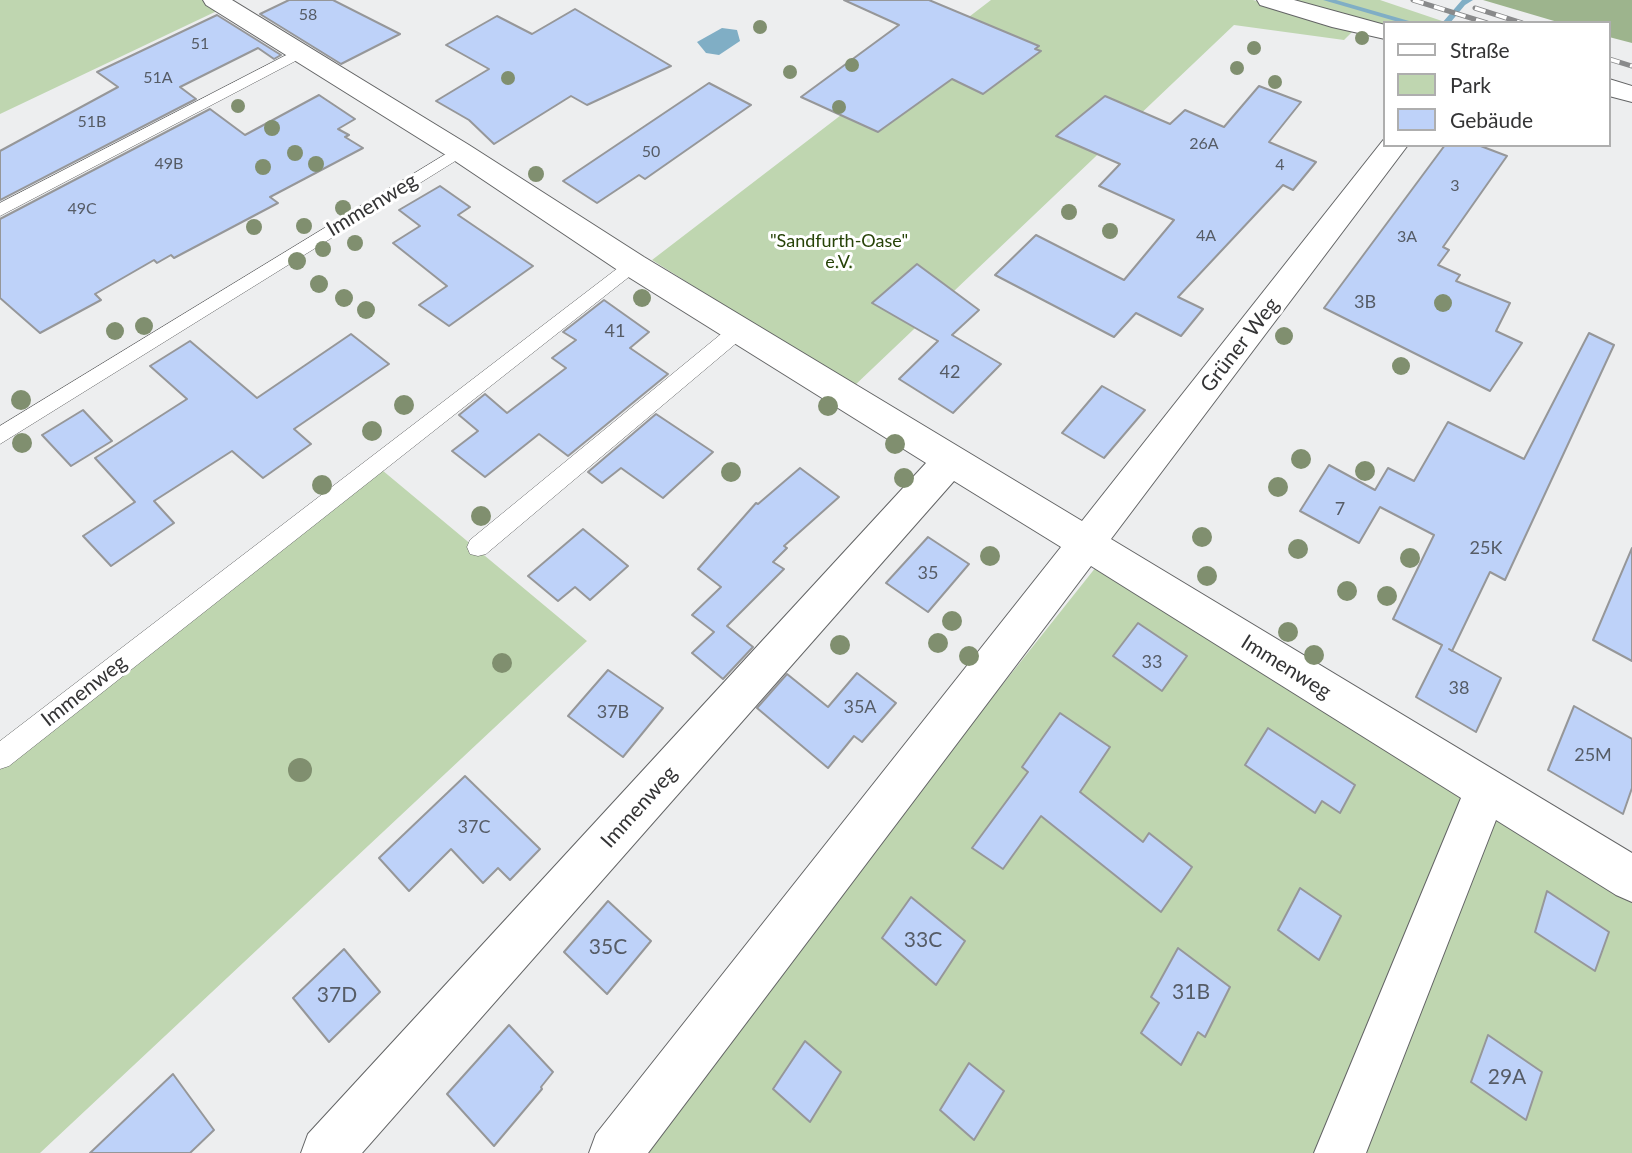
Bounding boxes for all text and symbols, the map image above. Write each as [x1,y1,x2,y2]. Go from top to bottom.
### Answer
house number: 58 [299,5,317,25]
legend [1384,21,1611,147]
house number: 51 [191,34,209,54]
text: Straße [1450,37,1510,62]
house number: 51A [143,68,173,88]
text: Park [1450,72,1491,97]
text: Gebäude [1450,107,1533,132]
house number: 51B [78,112,106,132]
house number: 26A [1189,134,1219,154]
house number: 50 [642,142,660,162]
house number: 49B [155,154,183,174]
house number: 4 [1275,155,1285,175]
street label: Immenweg [322,168,422,242]
house number: 3 [1450,176,1460,196]
house number: 49C [67,199,97,219]
house number: 4A [1196,226,1216,246]
house number: 3A [1397,227,1417,247]
park label: "Sandfurth-Oase" e.V. [770,230,908,272]
house number: 3B [1354,291,1376,313]
street label: Grüner Weg [1195,293,1285,397]
house number: 41 [605,320,625,342]
house number: 42 [940,361,960,383]
house number: 7 [1335,498,1345,520]
house number: 25K [1470,537,1502,559]
house number: 35 [918,562,938,584]
street label: Immenweg [1236,629,1336,705]
street label: Immenweg [36,650,132,732]
house number: 33 [1142,651,1162,673]
house number: 38 [1449,677,1469,699]
house number: 35A [843,696,877,718]
house number: 37B [597,701,629,723]
house number: 25M [1574,744,1612,766]
street label: Immenweg [596,761,682,853]
house number: 37C [458,816,490,838]
house number: 33C [904,927,942,953]
house number: 35C [589,934,627,960]
house number: 31B [1172,979,1210,1005]
house number: 37D [317,982,357,1008]
house number: 29A [1488,1064,1526,1090]

